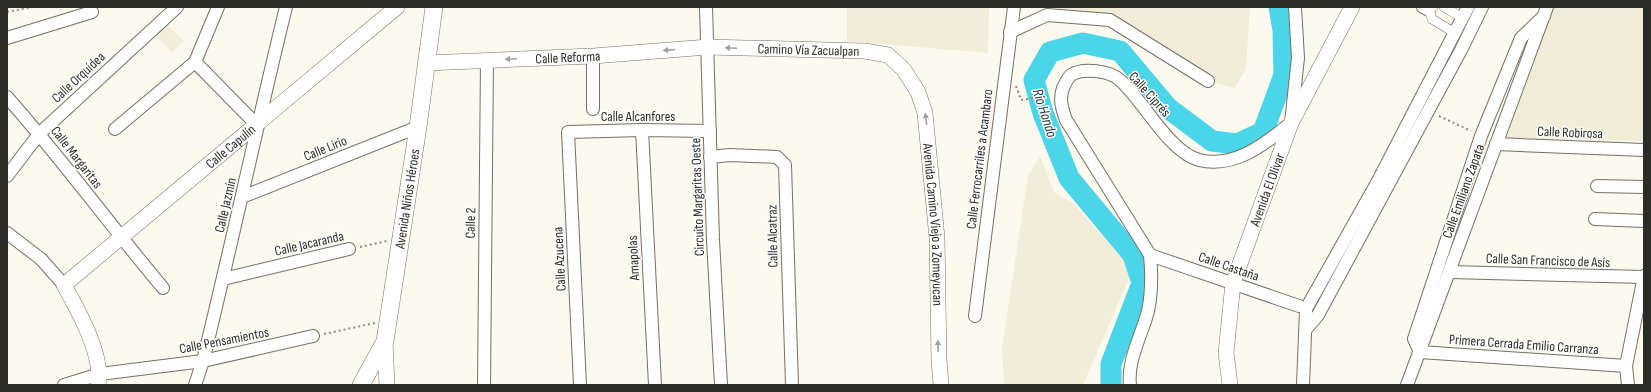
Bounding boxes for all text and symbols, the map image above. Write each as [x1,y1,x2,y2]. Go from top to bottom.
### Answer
street label: Camino Vía Zacualpan [757,40,860,60]
one-way arrow [725,44,737,51]
street label: Calle Reforma [535,47,601,67]
one-way arrow [663,47,675,54]
street label: Calle Orquídea [48,48,109,106]
one-way arrow [505,56,517,63]
street label: Calle Ciprés [1125,68,1174,120]
water label: Río Hondo [1028,86,1061,140]
street label: Calle Ferrocarriles a Acambaro [962,88,997,230]
street label: Calle Alcanfores [601,108,675,125]
one-way arrow [922,113,929,125]
street label: Calle Capulín [202,121,259,172]
street label: Calle Margaritas [47,123,106,192]
street label: Calle Robirosa [1537,123,1603,142]
street label: Calle Lirio [301,132,350,165]
street label: Circuito Margaritas Oeste [687,138,708,256]
street label: Avenida Camino Viejo a Zomeyucan [919,141,946,306]
street label: Calle Emiliano Zapata [1439,142,1488,241]
street label: Avenida Niños Héroes [391,148,423,251]
street label: Avenida El Olivar [1246,151,1288,230]
street label: Calle Jazmín [211,176,240,234]
street label: Calle Alcatraz [763,204,782,268]
street label: Calle 2 [462,207,479,239]
street label: Calle Azucena [549,226,570,292]
street label: Calle Jacaranda [273,227,345,260]
street label: Amapolas [624,235,643,282]
street label: Calle Castaña [1196,248,1261,285]
street label: Calle San Francisco de Asís [1486,250,1610,271]
street label: Calle Pensamientos [178,323,270,358]
street label: Primera Cerrada Emilio Carranza [1449,331,1599,358]
one-way arrow [935,340,942,352]

